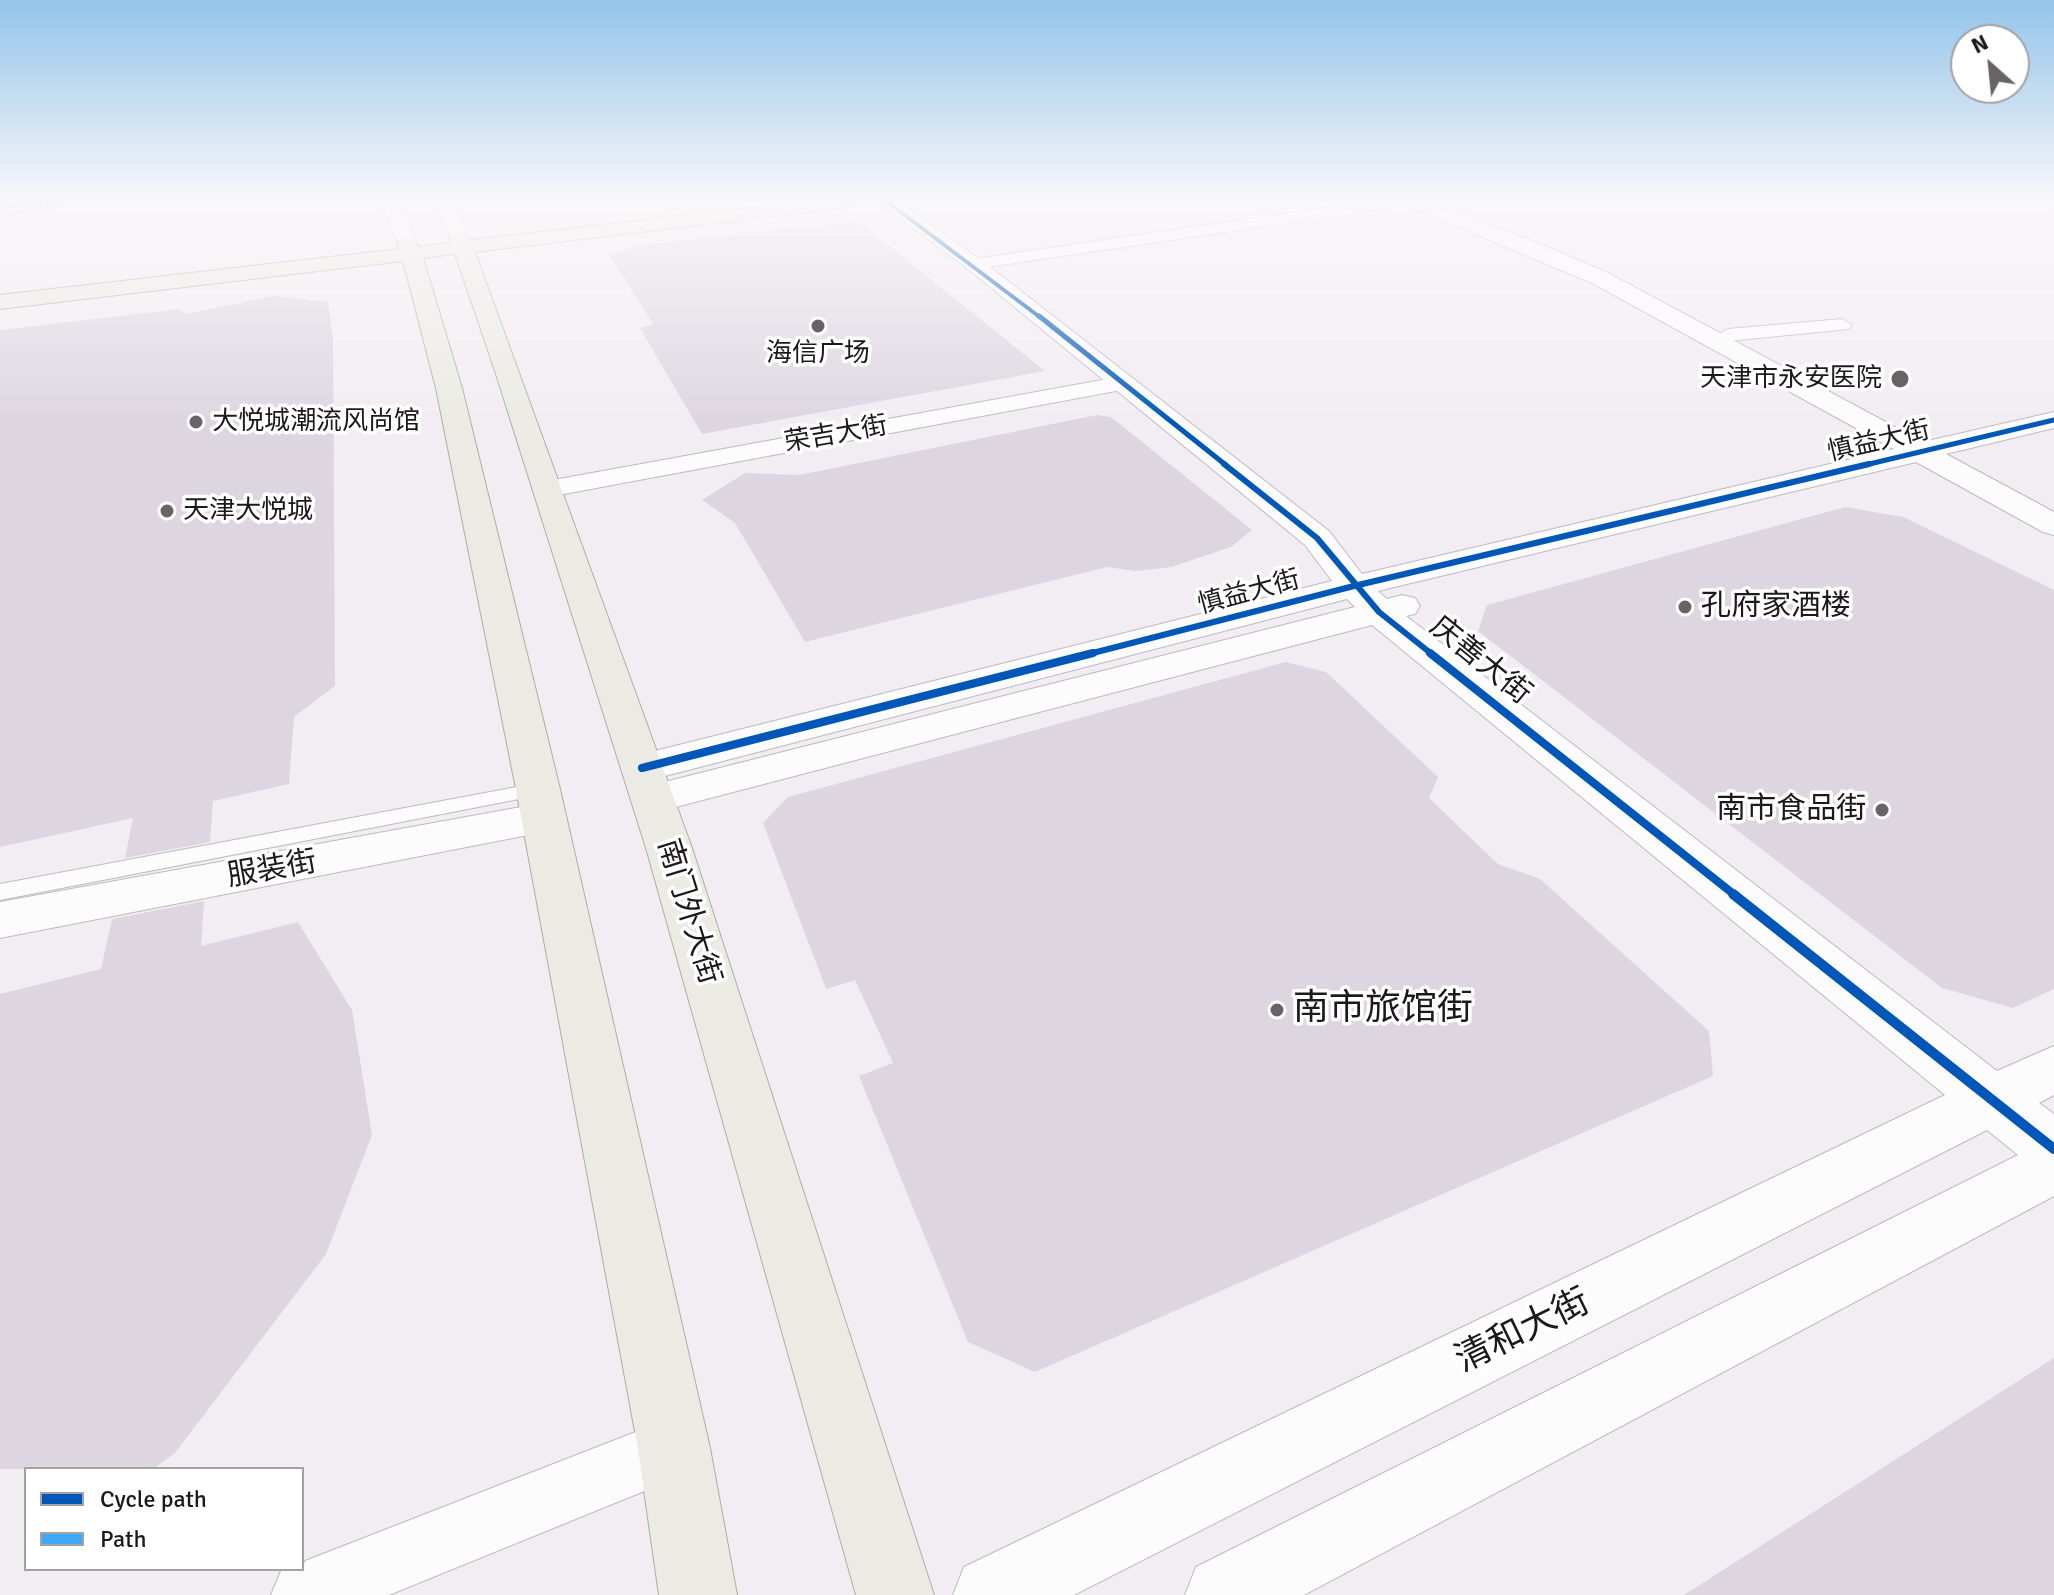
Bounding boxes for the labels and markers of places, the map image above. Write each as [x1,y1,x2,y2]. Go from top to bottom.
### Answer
marker: 海信广场 [809,317,827,335]
place label: 海信广场 [766,338,870,370]
place label: 天津市永安医院 [1700,363,1882,395]
marker: 天津市永安医院 [1889,368,1911,390]
place label: 大悦城潮流风尚馆 [212,406,420,438]
marker: 大悦城潮流风尚馆 [187,413,205,431]
place label: 天津大悦城 [183,495,313,527]
marker: 天津大悦城 [158,502,176,520]
place label: 孔府家酒楼 [1701,589,1851,625]
marker: 孔府家酒楼 [1676,598,1694,616]
place label: 南市食品街 [1716,792,1866,828]
marker: 南市食品街 [1873,801,1891,819]
place label: 南市旅馆街 [1293,988,1473,1032]
marker: 南市旅馆街 [1268,1001,1286,1019]

